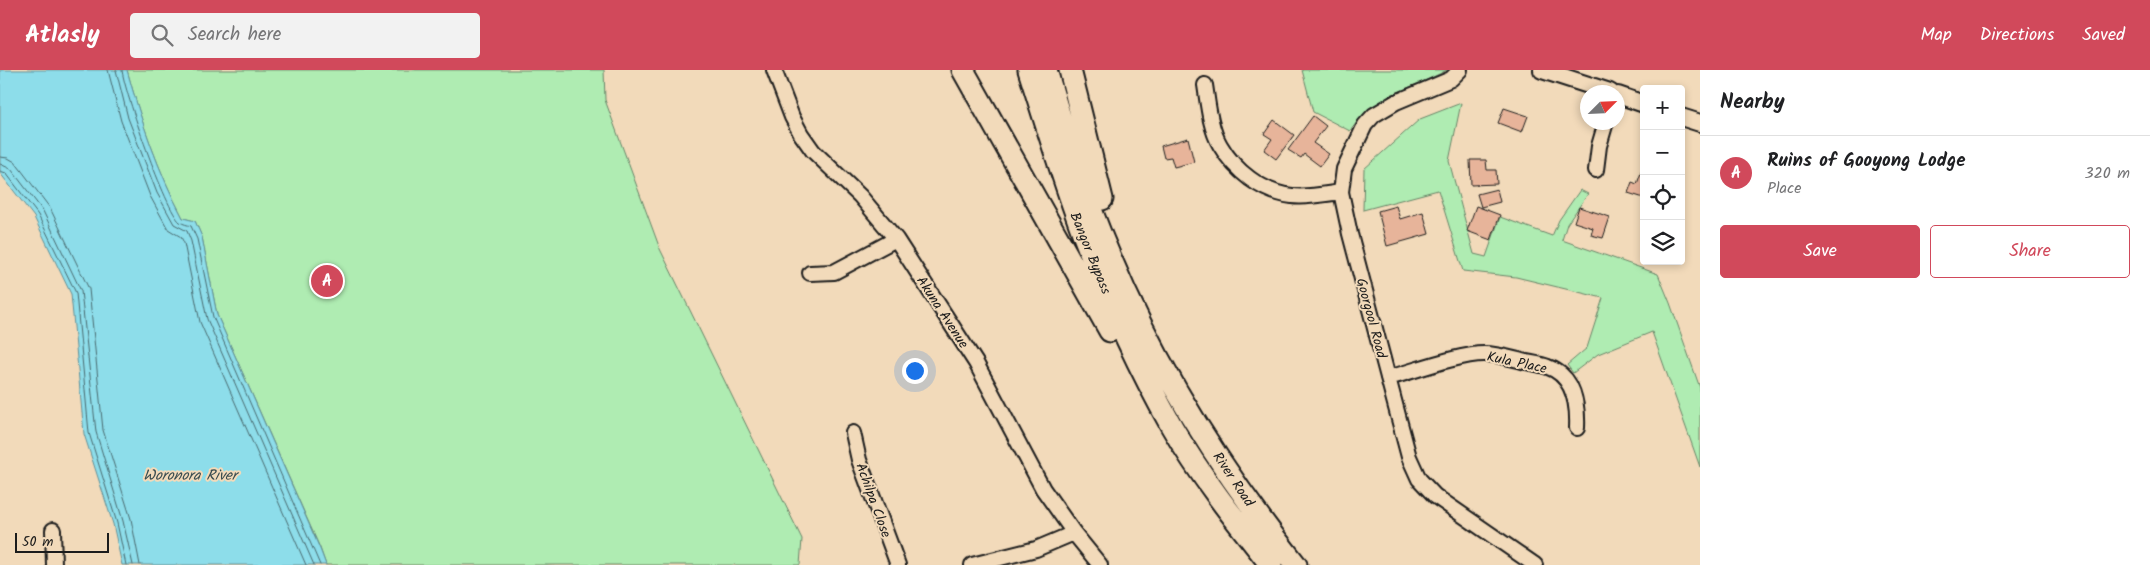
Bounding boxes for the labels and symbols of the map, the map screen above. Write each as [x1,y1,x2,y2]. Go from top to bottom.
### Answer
north arrow [1580,85,1625,130]
street label: Bangor Bypass [1064,209,1117,298]
pin: A [311,262,343,300]
street label: Akuna Avenue [910,272,974,354]
street label: Goorgool Road [1350,276,1393,362]
street label: Kula Place [1485,346,1549,380]
your location [902,358,928,384]
street label: River Road [1207,448,1260,512]
street label: Achilpa Close [849,460,897,542]
water label: Woronora River [143,464,240,488]
scale bar [15,530,109,553]

